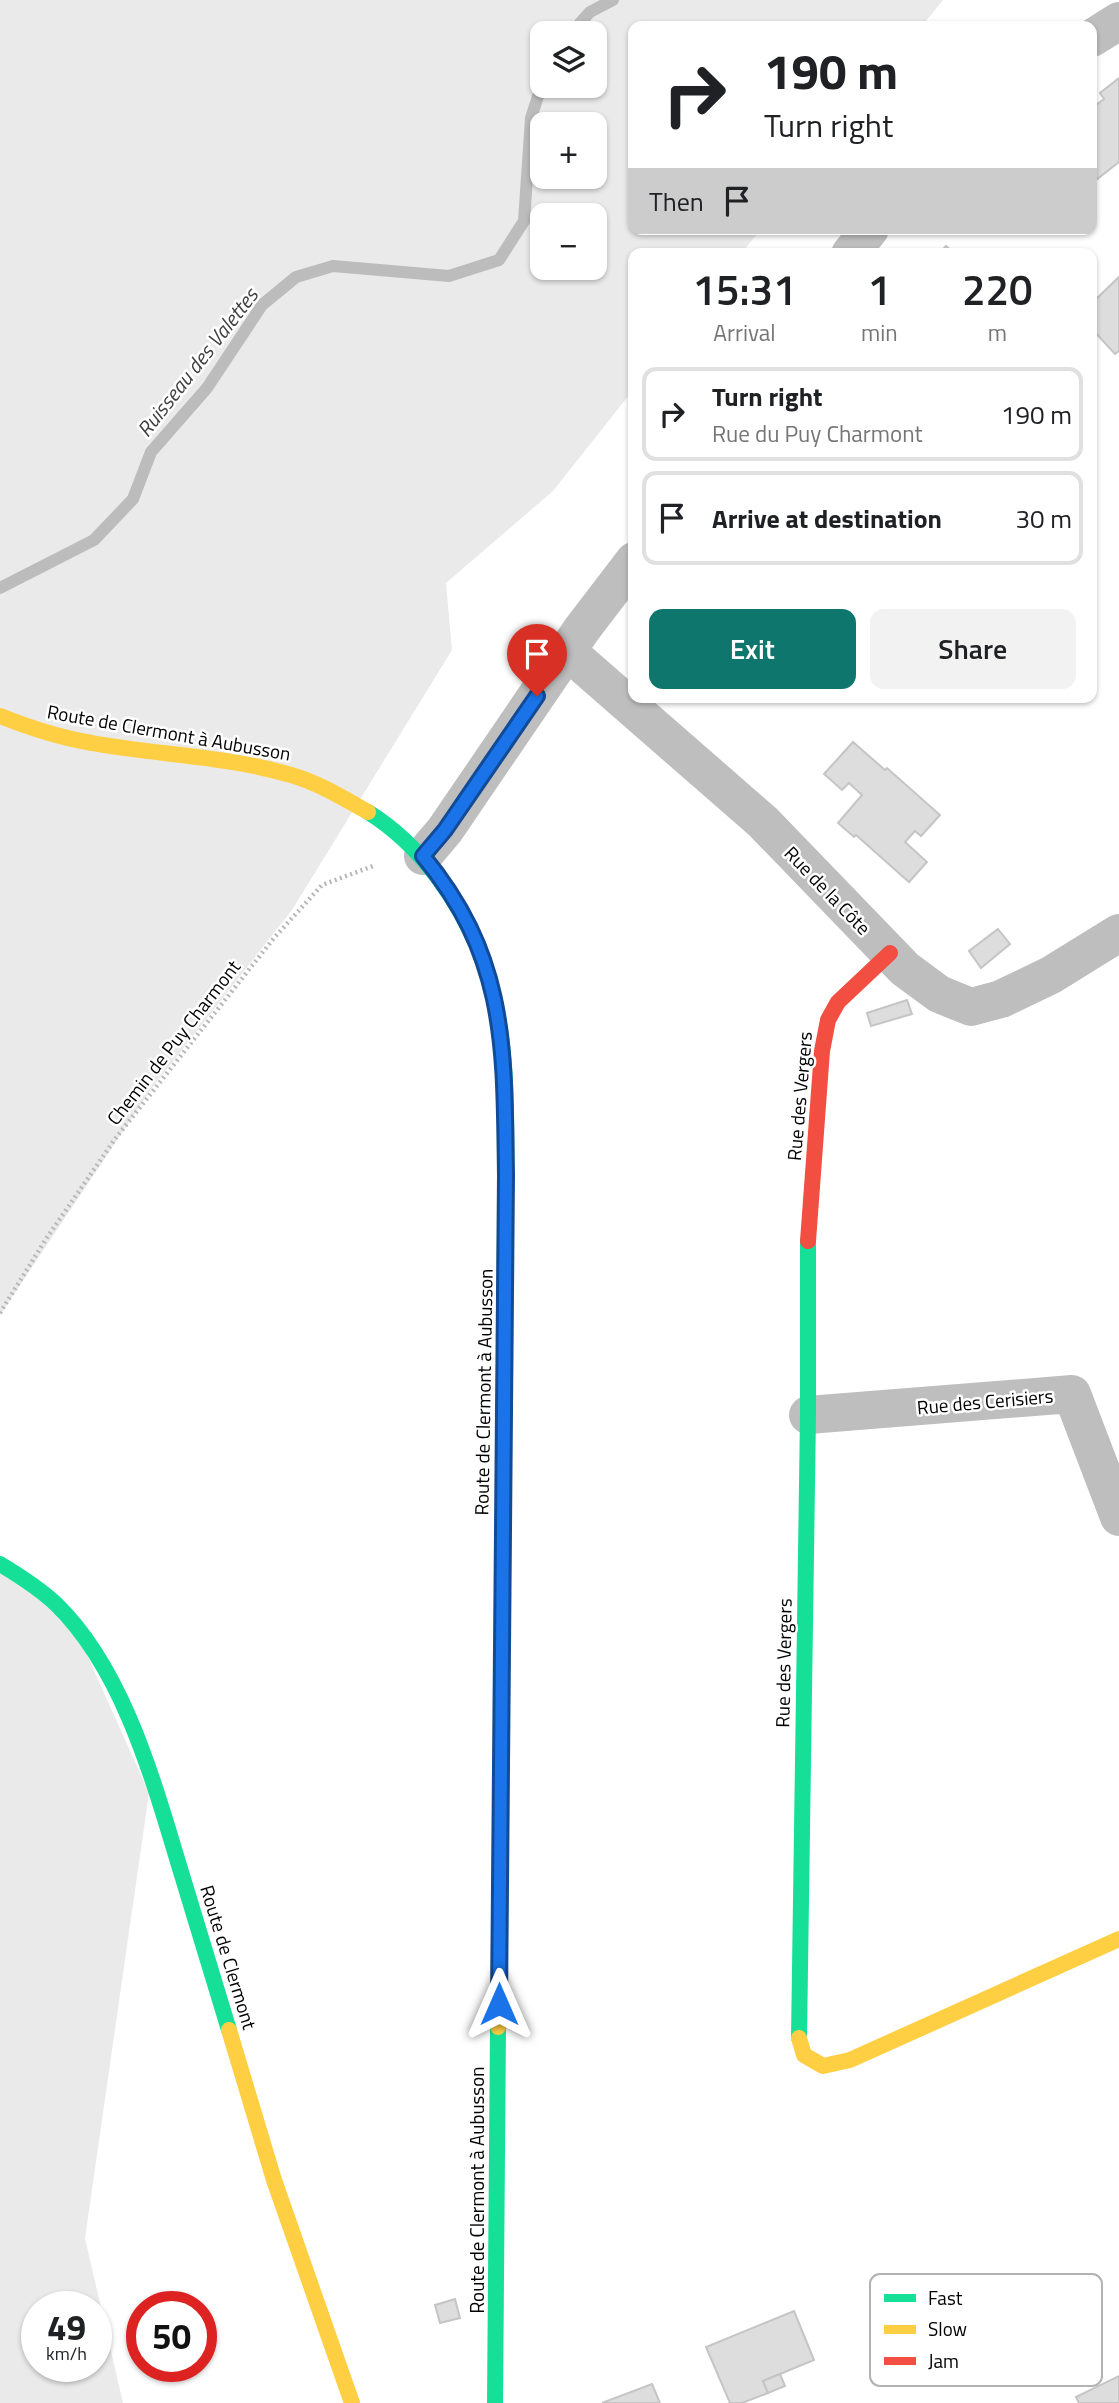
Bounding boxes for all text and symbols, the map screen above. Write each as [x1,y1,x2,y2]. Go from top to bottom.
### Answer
map controls [530,21,607,280]
button: layers [530,21,607,98]
text: 190 m [764,33,898,108]
icon: right [649,49,740,140]
text: Turn right [764,101,893,149]
button: + [530,112,607,189]
text: Then [649,182,704,221]
icon: arrive [718,182,756,220]
button: − [530,203,607,280]
text: 15:31 [692,257,797,321]
text: 1 [868,257,891,321]
text: 220 [962,257,1033,321]
water label: Ruisseau des Valettes [129,279,267,443]
text: Arrival [713,315,776,350]
text: min [861,315,898,350]
text: m [988,315,1007,350]
text: Turn right [712,377,823,416]
icon: right [653,395,691,433]
text: 190 m [1001,395,1072,434]
text: Rue du Puy Charmont [712,416,923,451]
icon: arrive [653,499,691,537]
text: Arrive at destination [712,499,942,538]
text: 30 m [1015,499,1072,538]
button: Exit [649,609,856,689]
button: Share [870,609,1076,689]
pin [507,624,567,696]
icon: arrive [518,635,556,673]
street label: Route de Clermont à Aubusson [45,696,293,768]
street label: Rue de la Côte [778,839,878,941]
street label: Chemin de Puy Charmont [99,953,247,1131]
street label: Rue des Vergers [779,1030,819,1162]
street label: Route de Clermont à Aubusson [466,1268,500,1516]
street label: Rue des Cerisiers [916,1381,1054,1421]
street label: Rue des Vergers [767,1598,799,1728]
street label: Route de Clermont [193,1881,265,2033]
position arrow [462,1967,536,2041]
street label: Route de Clermont à Aubusson [462,2067,491,2313]
legend [870,2274,1102,2386]
text: Fast [928,2283,963,2312]
speed limit sign: 50 [126,2291,217,2382]
text: 49 [47,2300,86,2354]
text: Slow [928,2314,967,2343]
text: km/h [46,2340,87,2367]
text: Jam [928,2346,959,2375]

